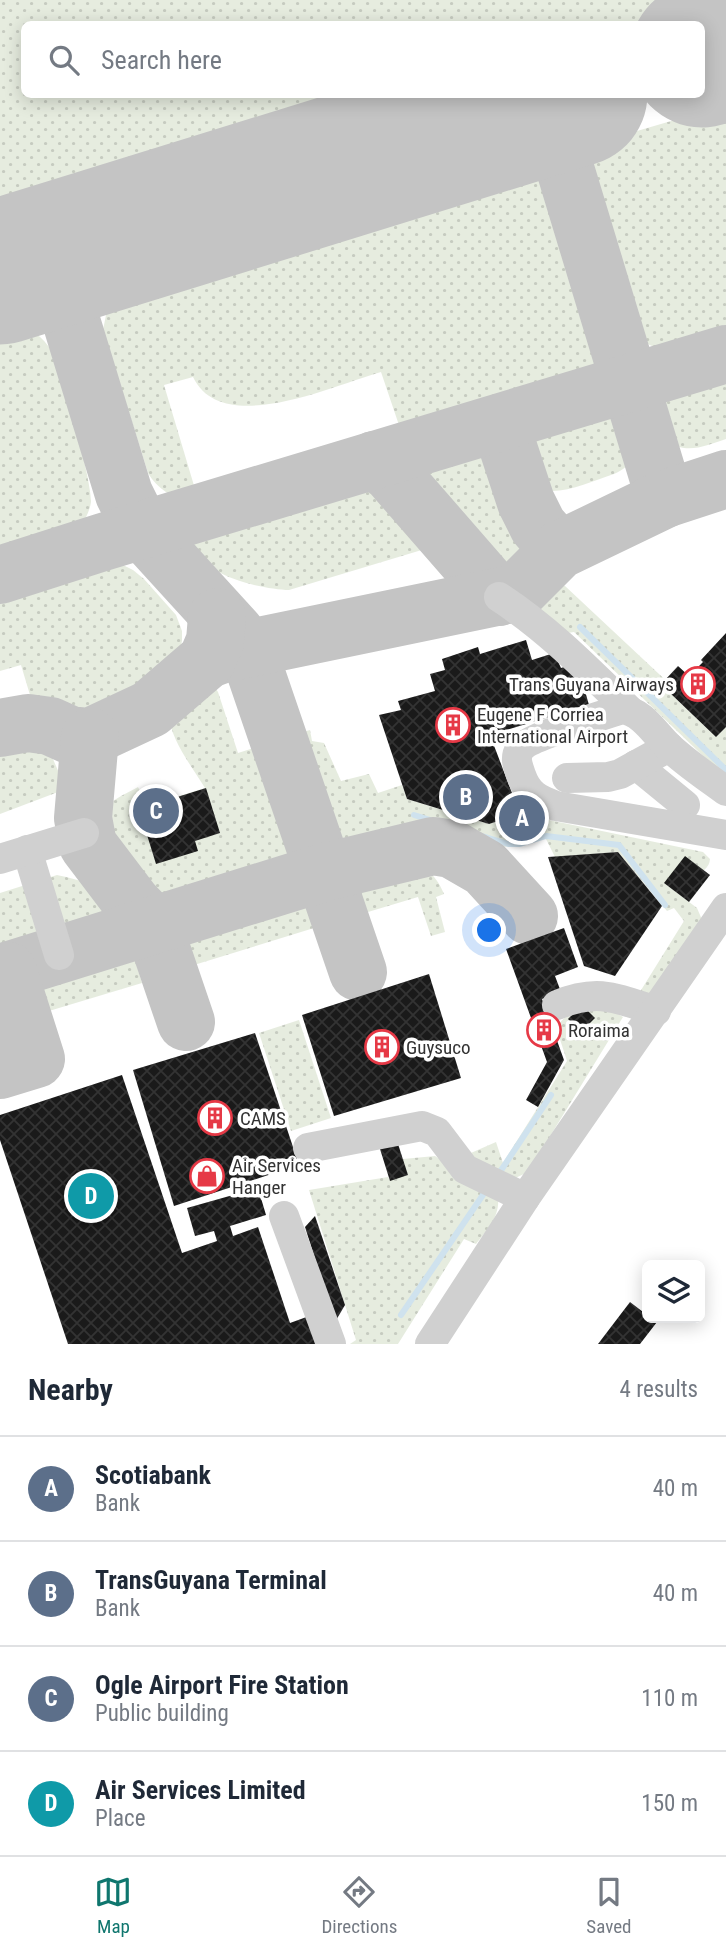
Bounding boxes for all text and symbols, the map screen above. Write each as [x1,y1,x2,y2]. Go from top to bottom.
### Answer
search box [21,21,705,98]
icon: search [45,41,83,79]
text: Search here [101,45,222,75]
building icon: Trans Guyana Airways [679,665,717,703]
place label: Trans Guyana Airways [509,673,674,696]
place label: Eugene F Corriea International Airport [477,703,628,748]
building icon: Eugene F Corriea International Airport [434,706,472,744]
pin: B [443,771,489,823]
pin: C [133,785,179,837]
pin: A [499,792,545,844]
your location [472,913,506,947]
building icon: Roraima [525,1011,563,1049]
place label: Roraima [568,1019,630,1042]
building icon: Guysuco [363,1028,401,1066]
place label: Guysuco [406,1036,471,1059]
building icon: CAMS [196,1099,234,1137]
place label: CAMS [240,1107,286,1130]
place label: Air Services Hanger [232,1154,321,1199]
shop icon: Air Services Hanger [188,1157,226,1195]
pin: D [68,1170,114,1222]
map controls [642,1260,705,1323]
button: layers [642,1260,705,1323]
text: Nearby [28,1372,113,1407]
text: 4 results [620,1376,698,1403]
text: Scotiabank [95,1460,211,1490]
text: A [44,1475,58,1502]
text: 40 m [653,1475,698,1502]
text: Bank [95,1490,140,1517]
text: TransGuyana Terminal [95,1565,327,1595]
text: B [45,1580,57,1607]
text: 40 m [653,1580,698,1607]
text: Bank [95,1595,140,1622]
text: Ogle Airport Fire Station [95,1670,349,1700]
text: C [44,1685,58,1712]
text: 110 m [641,1685,698,1712]
text: Public building [95,1700,229,1727]
text: Air Services Limited [95,1775,306,1805]
text: D [45,1790,58,1817]
text: 150 m [641,1790,698,1817]
text: Place [95,1805,145,1832]
tab: Map [94,1873,132,1938]
tab: Directions [321,1873,397,1938]
tab: Saved [586,1873,632,1938]

